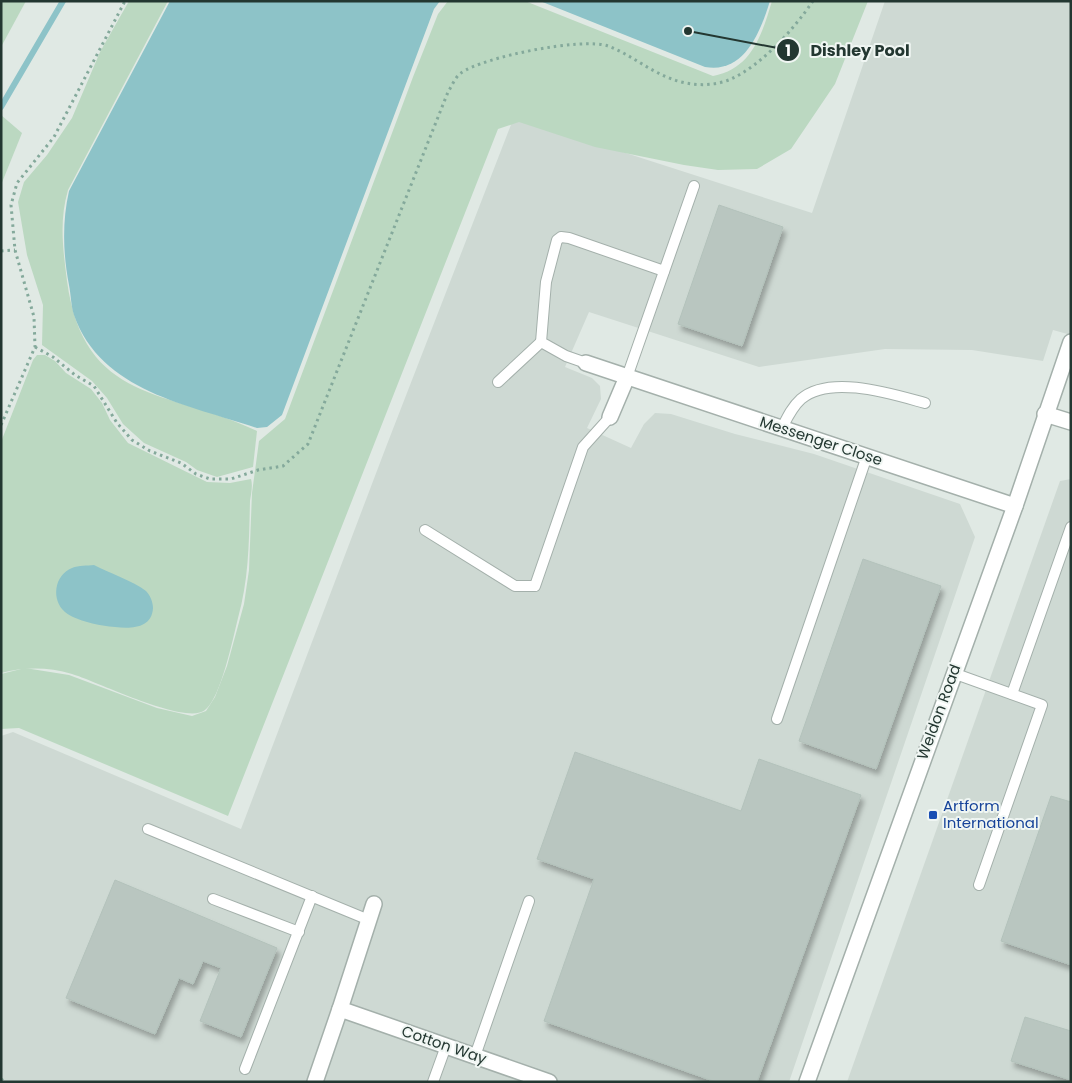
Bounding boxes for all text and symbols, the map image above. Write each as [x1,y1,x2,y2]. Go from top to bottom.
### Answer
callout: Dishley Pool [776,35,920,66]
text: Dishley Pool [810,39,910,62]
text: 1 [785,40,791,61]
street label: Messenger Close [757,411,885,470]
street label: Weldon Road [912,661,965,762]
place label: Artform International [943,795,1039,833]
marker: Artform International [927,809,939,821]
street label: Cotton Way [399,1020,490,1069]

